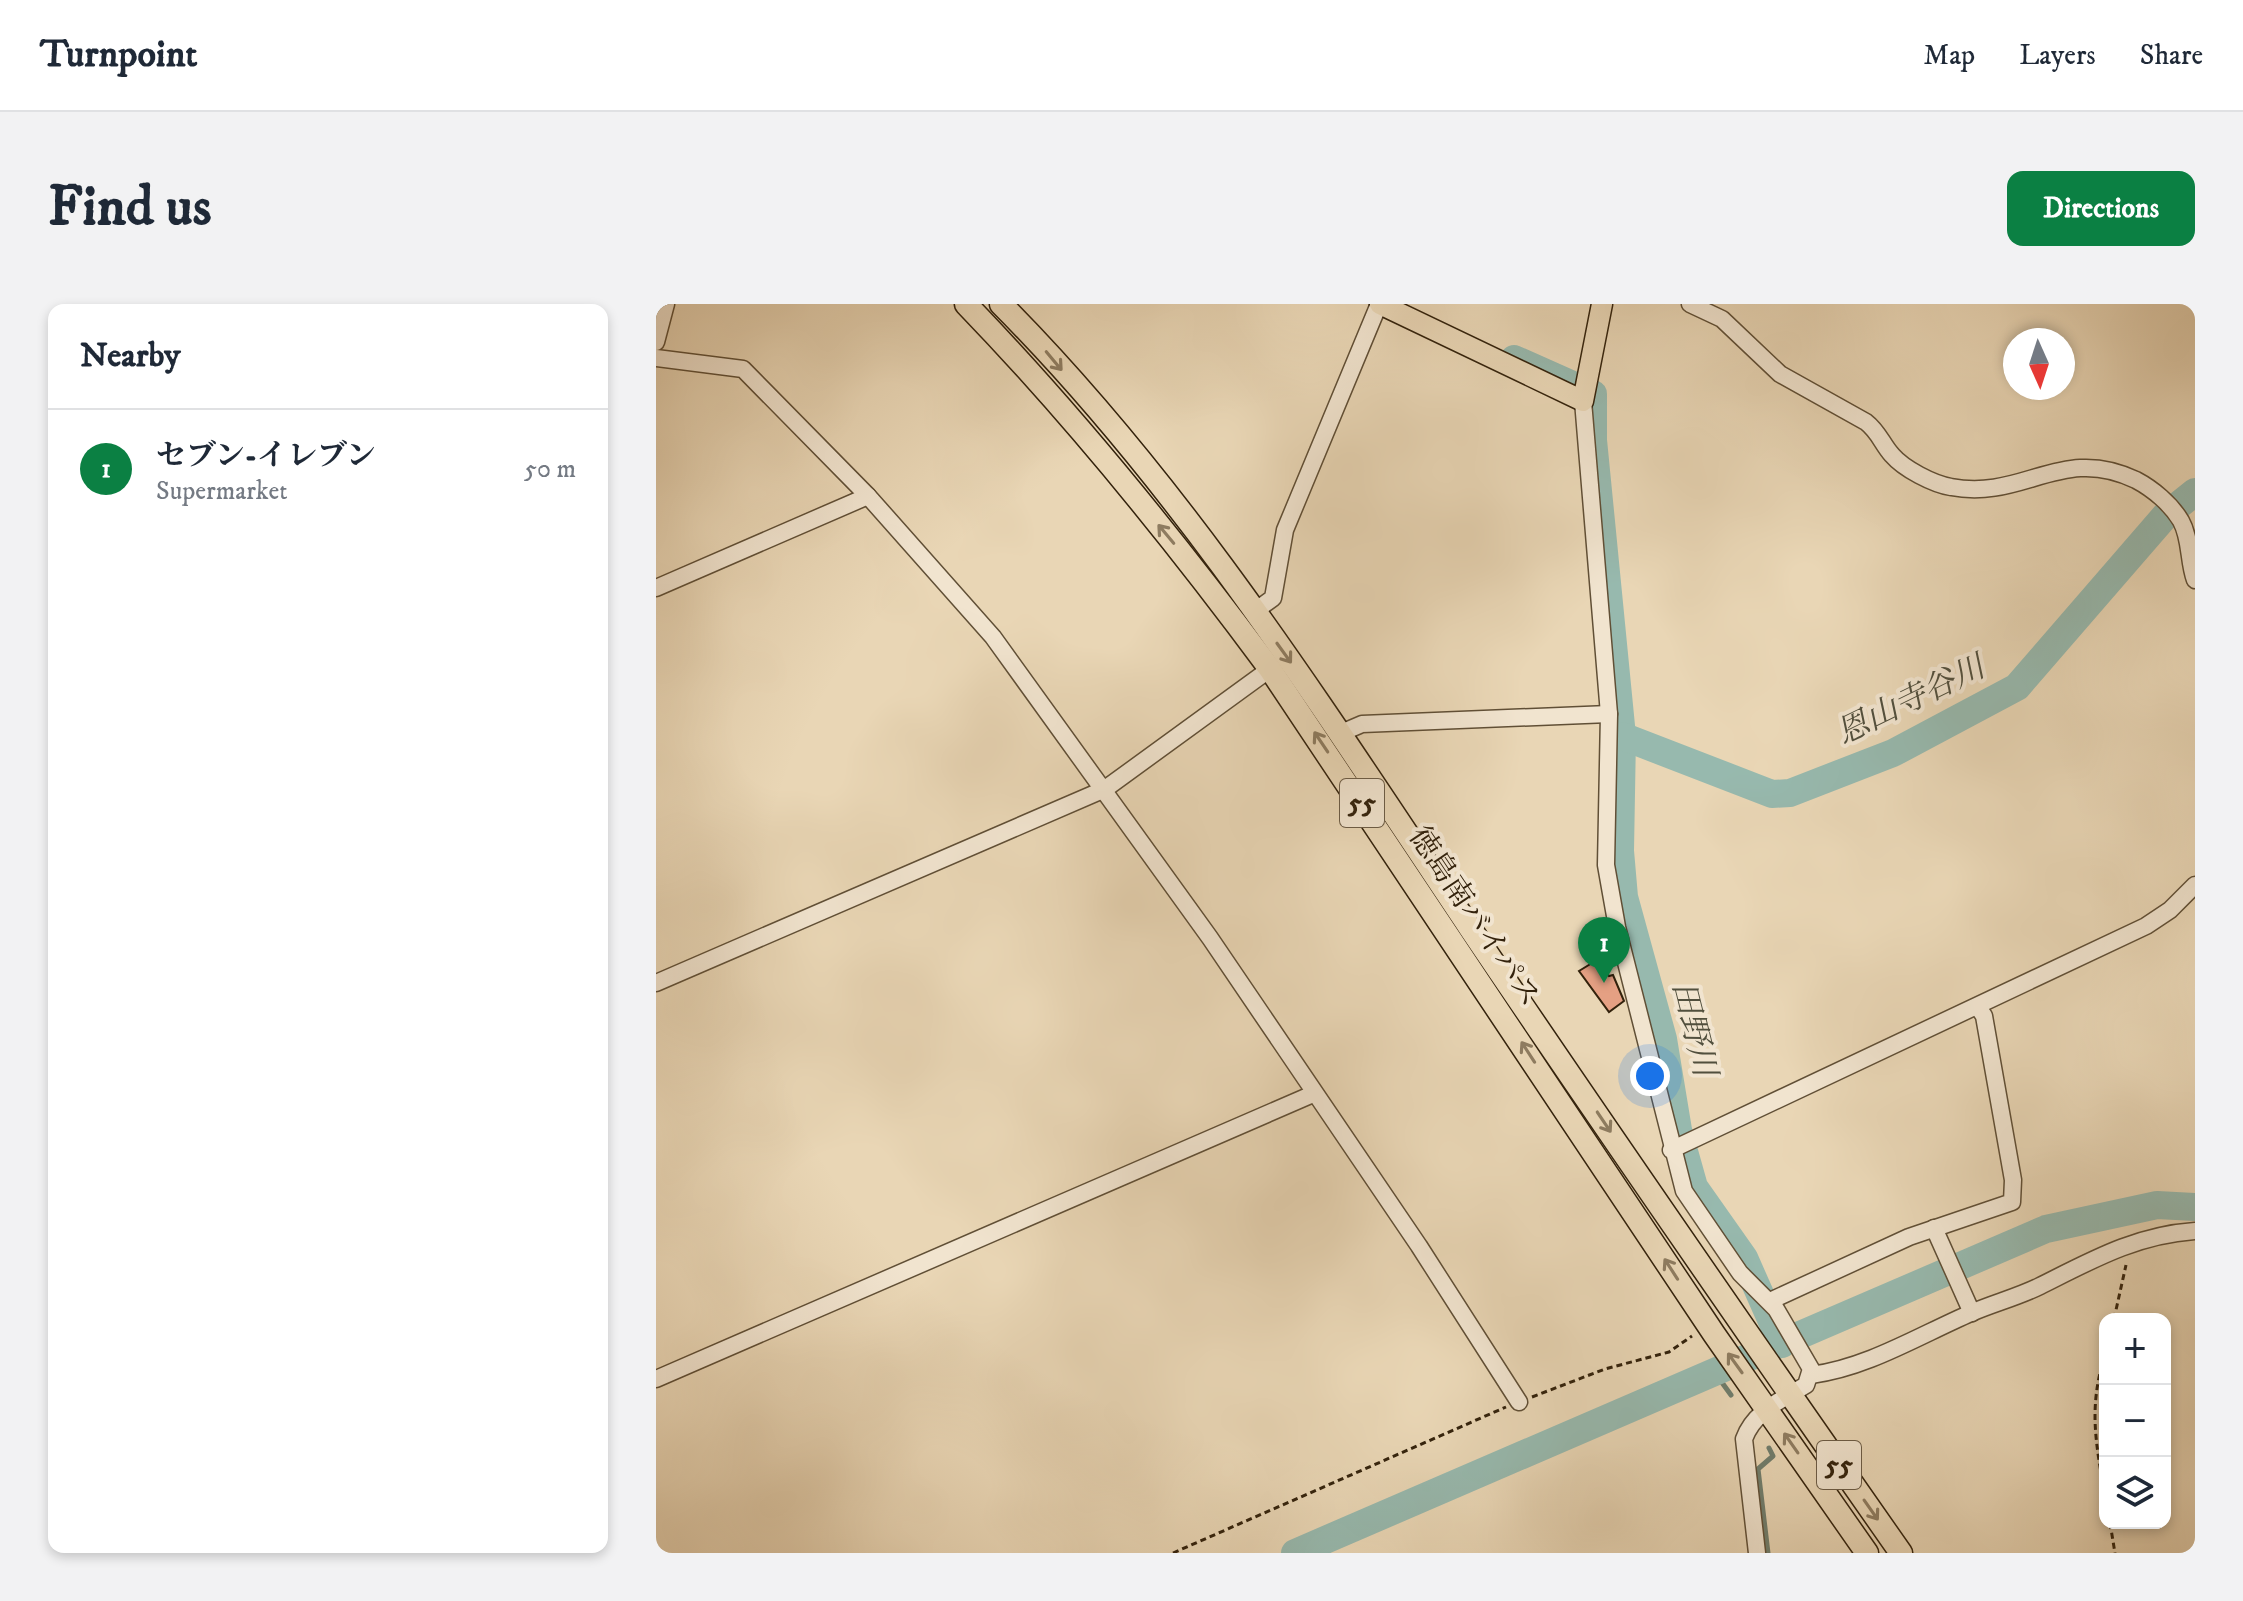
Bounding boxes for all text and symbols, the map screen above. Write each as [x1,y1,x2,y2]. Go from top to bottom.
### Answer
text: Turnpoint [40,31,198,79]
text: Map [1924,38,1975,73]
text: Layers [2019,38,2096,73]
text: Share [2140,38,2203,73]
button: Directions [2007,171,2195,246]
text: Find us [48,173,212,243]
north arrow [2003,328,2075,400]
text: Nearby [80,335,181,377]
one-way arrow [1045,350,1063,371]
text: セブン-イレブン [156,438,376,475]
text: 1 [101,453,111,486]
text: 50 m [524,453,576,486]
text: Supermarket [156,475,288,508]
one-way arrow [1157,524,1175,544]
one-way arrow [1276,641,1292,663]
water label: 恩山寺谷川 [1830,647,1994,754]
one-way arrow [1313,732,1329,754]
road number: 55 [1340,779,1384,827]
street label: 徳島南バイパス [1400,820,1548,1014]
pin: 1 [1578,917,1630,983]
water label: 田野川 [1662,978,1725,1083]
one-way arrow [1520,1041,1536,1063]
your location [1630,1056,1670,1096]
one-way arrow [1596,1111,1612,1133]
one-way arrow [1663,1258,1679,1280]
map controls [2099,1313,2171,1529]
button: + [2099,1313,2171,1385]
one-way arrow [1727,1352,1744,1374]
button: − [2099,1385,2171,1457]
one-way arrow [1783,1432,1799,1454]
road number: 55 [1817,1441,1861,1489]
button: layers [2099,1457,2171,1529]
one-way arrow [1863,1498,1879,1520]

